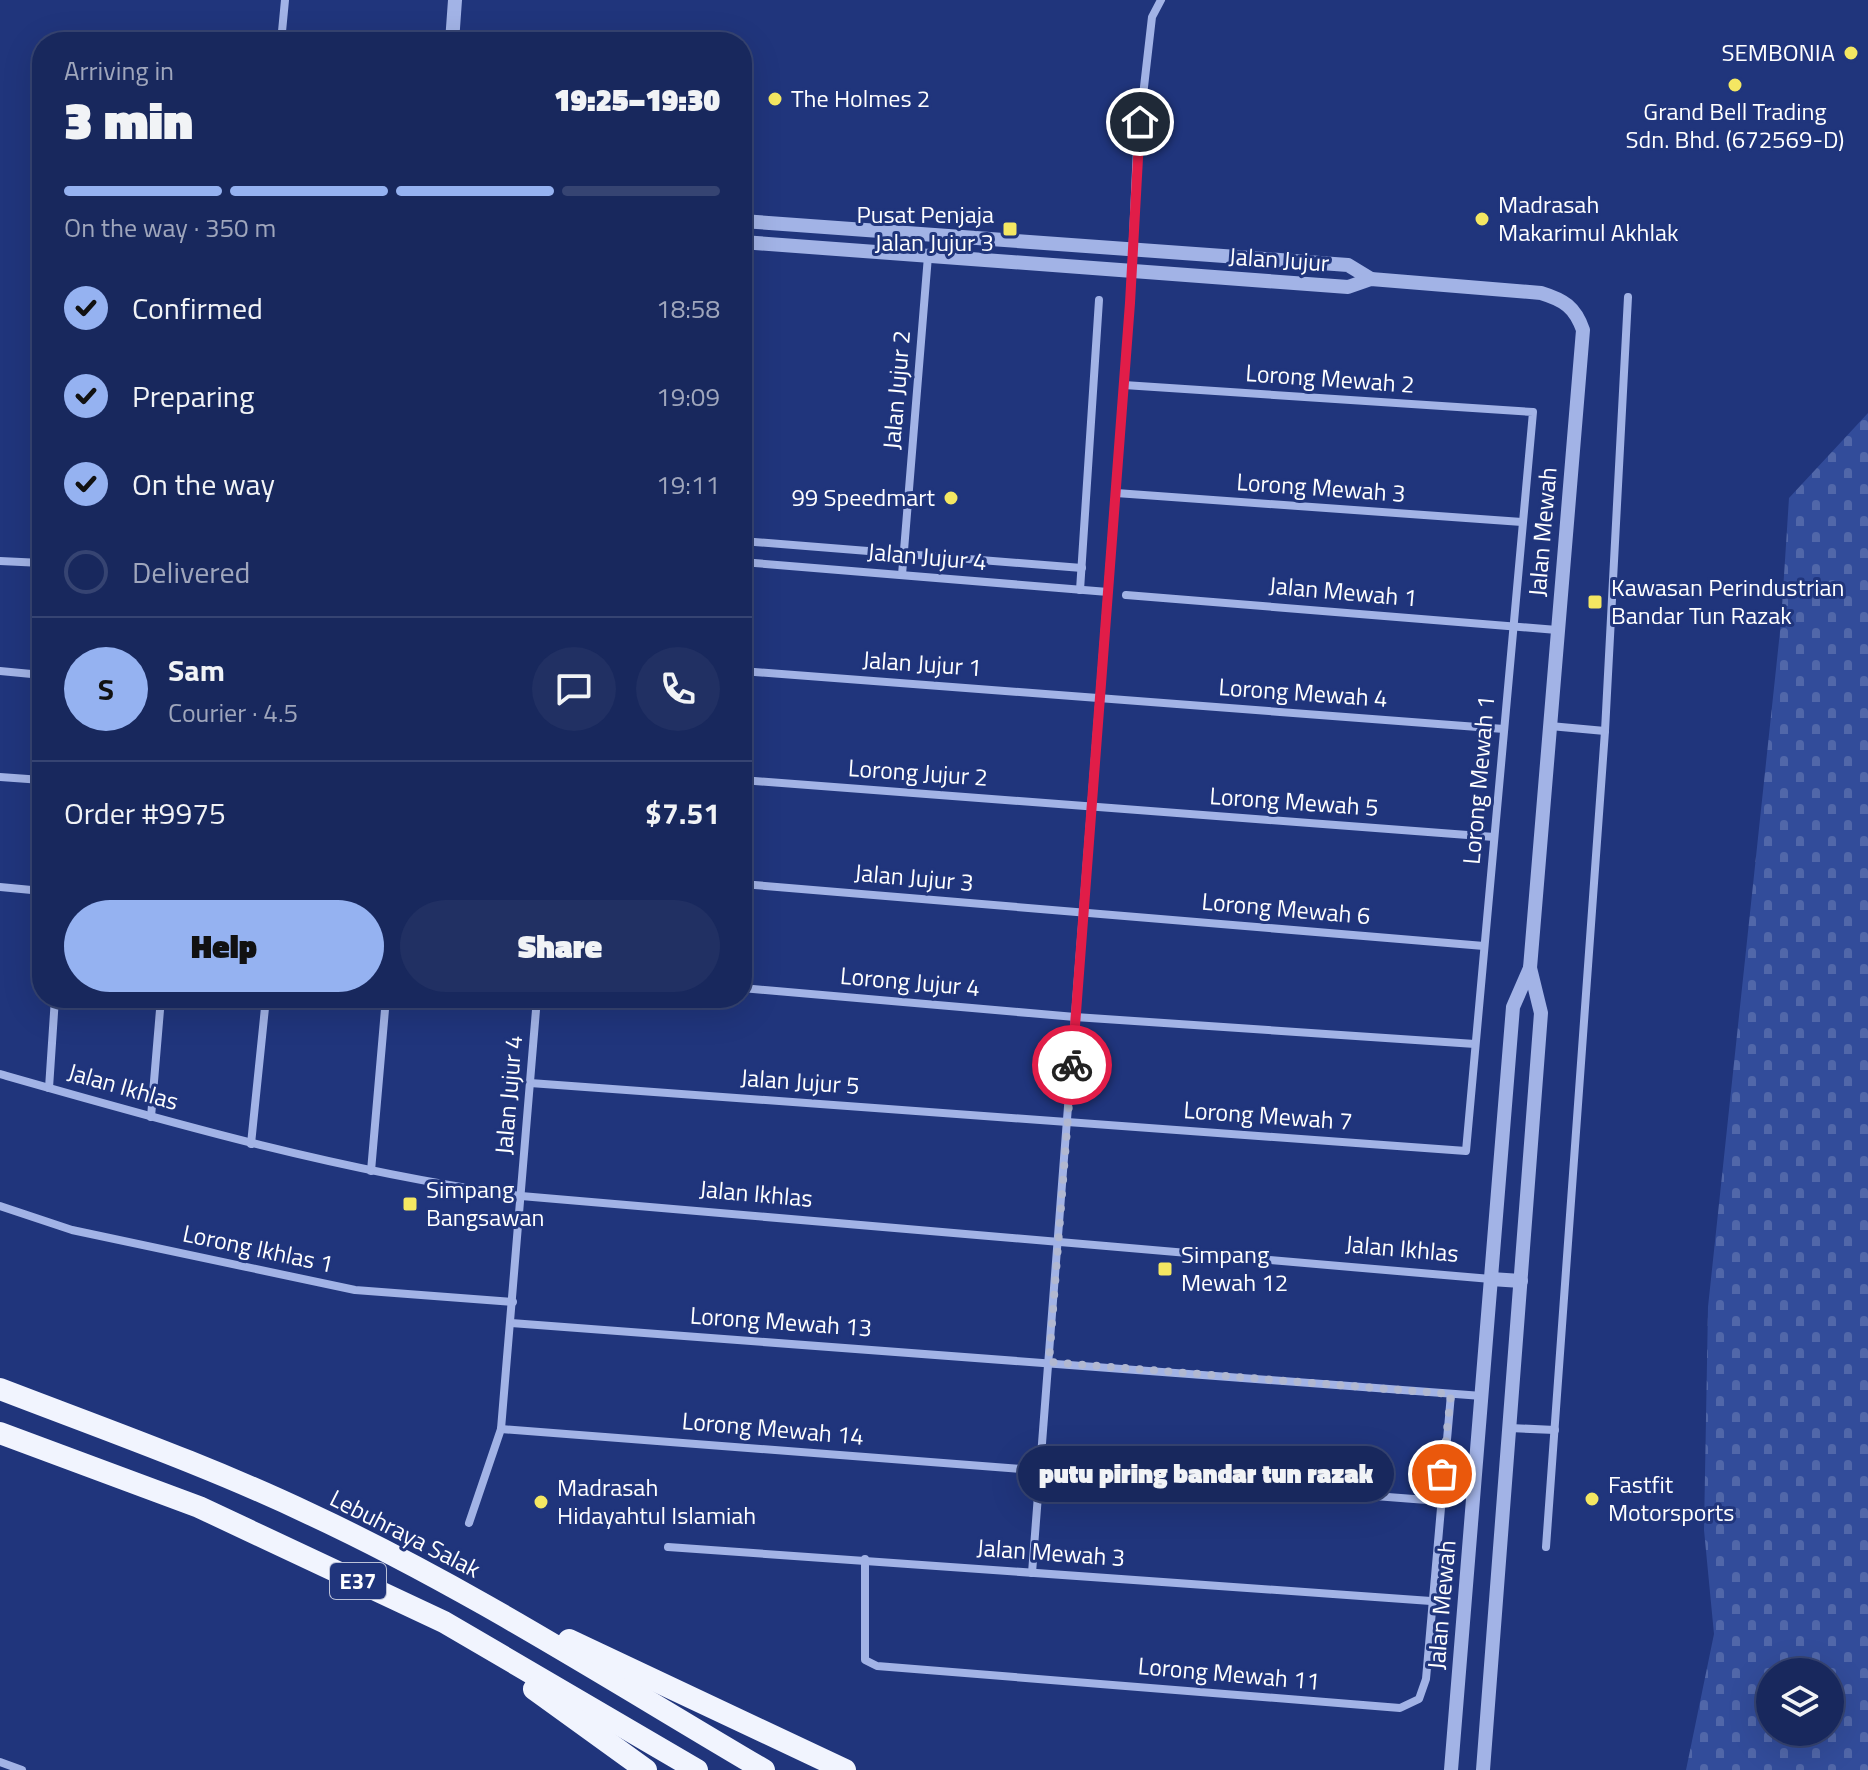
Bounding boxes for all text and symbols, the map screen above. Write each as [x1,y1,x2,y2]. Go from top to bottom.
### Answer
place label: SEMBONIA [1722,34,1835,70]
marker: SEMBONIA [1842,44,1860,62]
text: Arriving in [64,51,174,90]
marker: Grand Bell Trading Sdn. Bhd. (672569-D) [1726,76,1744,94]
text: 19:25–19:30 [554,77,720,123]
text: 3 min [64,80,193,159]
place label: The Holmes 2 [791,80,930,116]
pin [1106,88,1174,156]
marker: The Holmes 2 [766,90,784,108]
place label: Grand Bell Trading Sdn. Bhd. (672569-D) [1626,93,1844,157]
icon: home [1118,100,1162,144]
place label: Madrasah Makarimul Akhlak [1498,186,1679,250]
place label: Pusat Penjaja Jalan Jujur 3 [856,196,994,260]
text: On the way · 350 m [64,208,276,247]
marker: Madrasah Makarimul Akhlak [1473,210,1491,228]
marker: Pusat Penjaja Jalan Jujur 3 [1001,220,1019,238]
street label: Jalan Jujur [1228,238,1331,280]
text: Confirmed [132,285,263,331]
icon: check [64,286,108,330]
text: 18:58 [656,289,720,328]
street label: Jalan Jujur 2 [873,329,919,451]
street label: Lorong Mewah 2 [1244,354,1416,402]
text: Preparing [132,373,254,419]
icon: check [64,374,108,418]
text: 19:09 [656,377,720,416]
text: On the way [132,461,275,507]
icon: check [64,462,108,506]
street label: Lorong Mewah 3 [1235,463,1407,511]
text: 19:11 [656,465,720,504]
street label: Jalan Mewah [1518,466,1566,598]
place label: 99 Speedmart [791,479,936,515]
marker: 99 Speedmart [942,489,960,507]
street label: Jalan Jujur 4 [866,533,988,579]
text: Delivered [132,549,250,595]
street label: Jalan Mewah 1 [1268,567,1419,615]
place label: Kawasan Perindustrian Bandar Tun Razak [1611,569,1844,633]
marker: Kawasan Perindustrian Bandar Tun Razak [1586,593,1604,611]
street label: Jalan Jujur 1 [861,641,983,685]
text: Sam [168,647,225,693]
button: chat [532,647,616,731]
button: phone [636,647,720,731]
text: S [98,666,114,712]
street label: Lorong Mewah 4 [1217,668,1389,716]
text: Courier · 4.5 [168,693,298,732]
street label: Lorong Mewah 1 [1453,694,1503,866]
street label: Lorong Jujur 2 [847,749,989,795]
street label: Lorong Mewah 5 [1208,777,1380,825]
text: Order #9975 [64,790,226,836]
text: $7.51 [645,790,720,836]
street label: Jalan Jujur 3 [853,854,975,900]
street label: Lorong Mewah 6 [1200,883,1372,933]
button: Help [64,900,384,992]
button: Share [400,900,720,992]
street label: Lorong Jujur 4 [839,957,981,1005]
courier [1032,1025,1112,1105]
street label: Jalan Jujur 4 [485,1034,531,1156]
icon: bike [1050,1043,1094,1087]
street label: Jalan Ikhlas [64,1053,183,1119]
street label: Jalan Jujur 5 [739,1059,861,1103]
street label: Lorong Mewah 7 [1182,1091,1354,1139]
street label: Jalan Ikhlas [698,1170,814,1216]
place label: Simpang Bangsawan [426,1171,544,1235]
marker: Simpang Bangsawan [401,1195,419,1213]
street label: Lorong Ikhlas 1 [180,1215,337,1282]
street label: Jalan Ikhlas [1344,1225,1460,1271]
place label: Simpang Mewah 12 [1181,1236,1288,1300]
marker: Simpang Mewah 12 [1156,1260,1174,1278]
street label: Lorong Mewah 13 [689,1297,873,1345]
street label: Lorong Mewah 14 [681,1402,866,1454]
pin [1408,1440,1476,1508]
callout: putu piring bandar tun razak [1018,1446,1394,1502]
icon: bag [1420,1452,1464,1496]
text: putu piring bandar tun razak [1039,1454,1373,1493]
place label: Fastfit Motorsports [1608,1466,1734,1530]
place label: Madrasah Hidayahtul Islamiah [557,1469,756,1533]
street label: Lebuhraya Salak [324,1480,487,1587]
marker: Fastfit Motorsports [1583,1490,1601,1508]
marker: Madrasah Hidayahtul Islamiah [532,1493,550,1511]
street label: Jalan Mewah 3 [976,1529,1126,1575]
street label: Jalan Mewah [1417,1539,1465,1671]
road number: E37 [330,1563,386,1599]
street label: Lorong Mewah 11 [1137,1647,1322,1699]
map controls [1756,1658,1844,1746]
button: layers [1756,1658,1844,1746]

